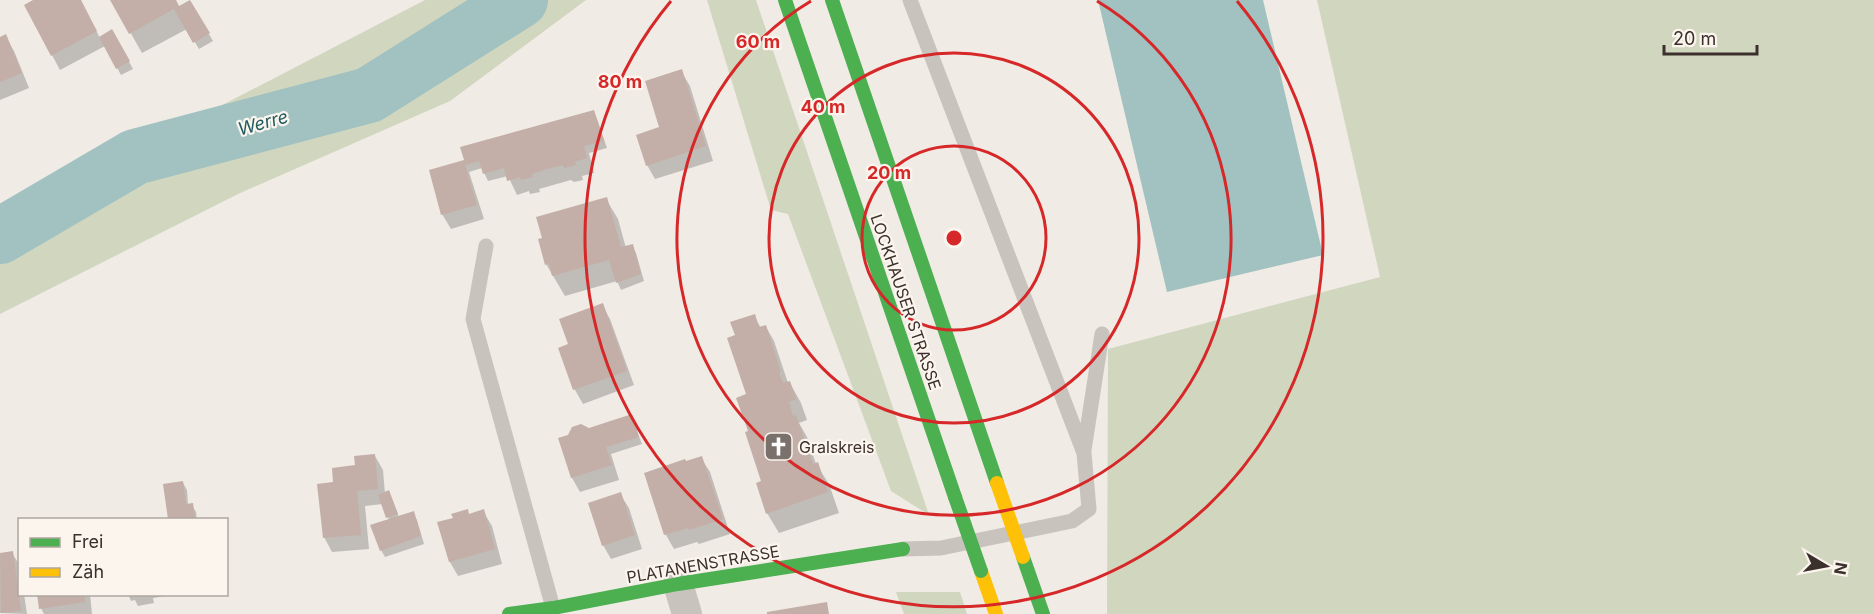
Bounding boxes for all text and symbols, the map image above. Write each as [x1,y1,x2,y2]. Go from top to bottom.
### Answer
scale bar [1664,18,1757,56]
text: 20 m [1673,28,1716,49]
text: 60 m [736,31,780,52]
text: 80 m [598,71,642,92]
text: 40 m [801,96,846,117]
water label: Werre [235,106,290,139]
text: 20 m [867,162,911,183]
street label: LOCKHAUSER STRASSE [867,211,945,393]
centre of rings [944,228,964,248]
church icon: Gralskreis [762,431,794,463]
place label: Gralskreis [799,437,874,457]
legend [18,518,228,596]
text: Frei [72,531,103,552]
north arrow [1796,536,1856,596]
street label: PLATANENSTRASSE [625,541,781,587]
text: Zäh [72,561,104,582]
text: N [1830,561,1852,576]

